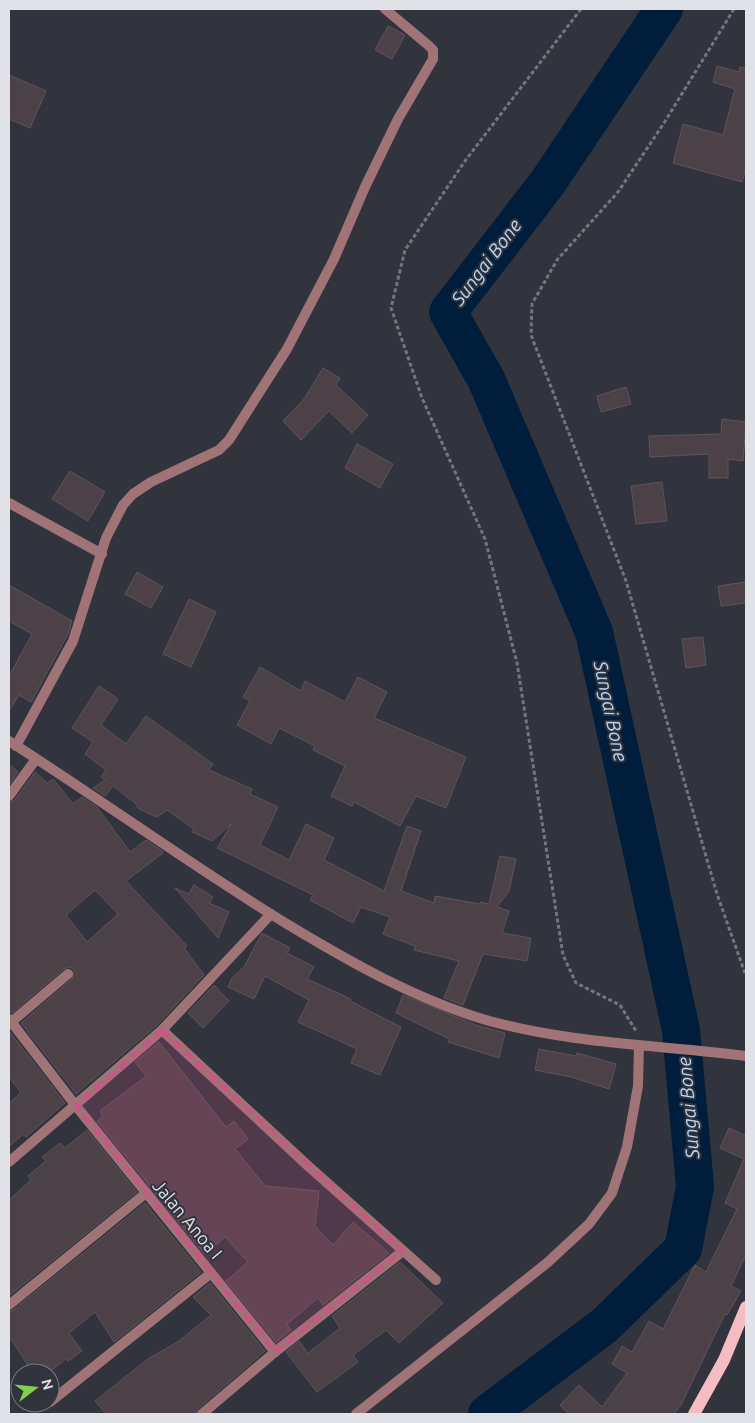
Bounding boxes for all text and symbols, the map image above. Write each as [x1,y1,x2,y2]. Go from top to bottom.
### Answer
water label: Sungai Bone [446,214,526,310]
water label: Sungai Bone [589,658,632,764]
water label: Sungai Bone [673,1056,704,1161]
street label: Jalan Anoa I [149,1175,227,1263]
north arrow [10,1363,60,1413]
text: N [38,1377,57,1392]

